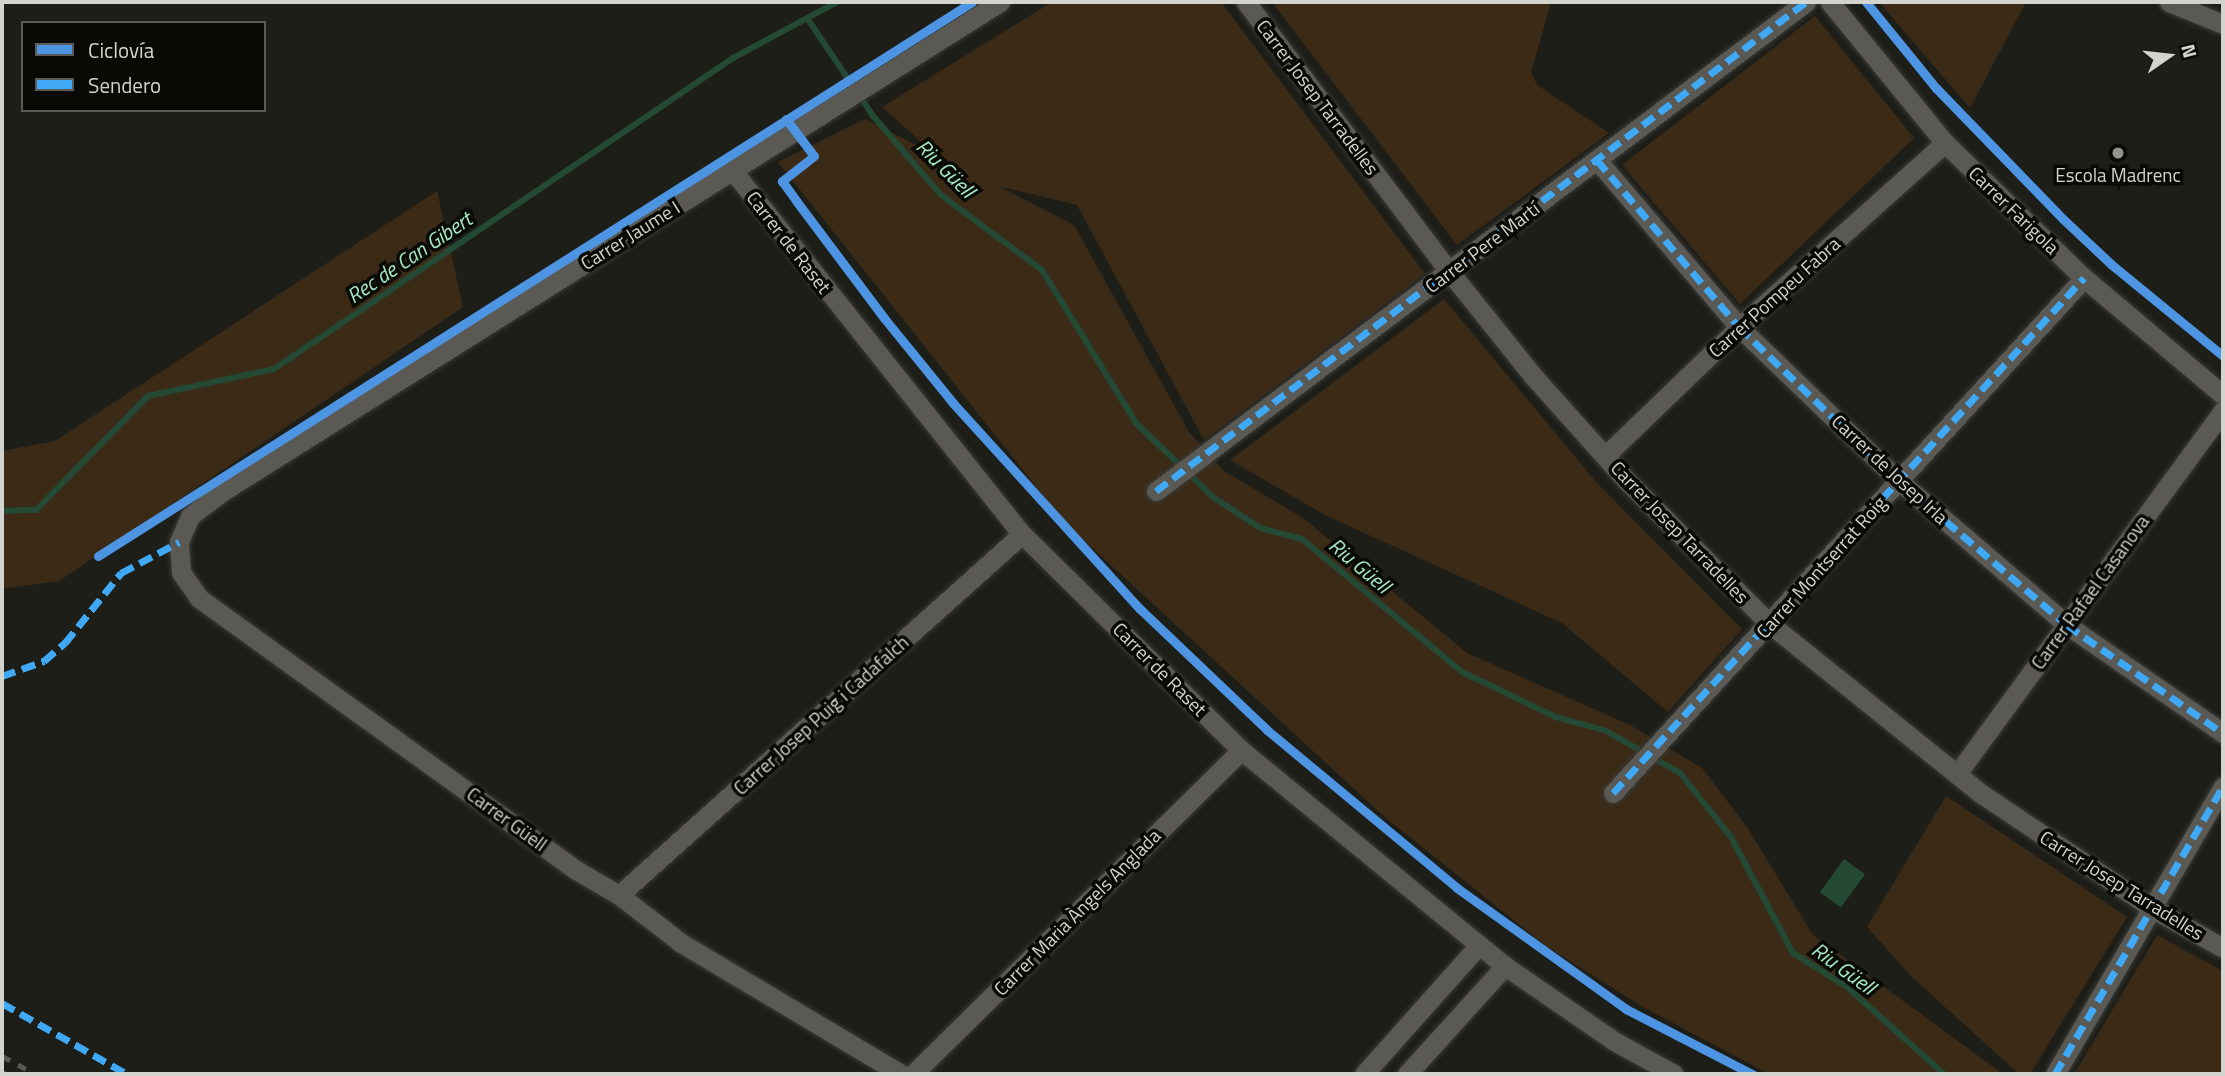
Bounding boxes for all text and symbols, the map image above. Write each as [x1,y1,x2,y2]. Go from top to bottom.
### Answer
street label: Carrer Josep Tarradelles [1252,15,1384,179]
legend [21,21,266,112]
north arrow [2134,21,2204,91]
text: Ciclovía [88,34,154,66]
text: N [2174,41,2206,61]
text: Sendero [88,69,161,101]
water label: Riu Güell [911,133,981,203]
marker: Escola Madrenc [2110,145,2126,161]
street label: Carrer Farigola [1964,161,2064,259]
place label: Escola Madrenc [2055,164,2181,186]
street label: Carrer de Raset [742,186,836,298]
street label: Carrer Jaume I [576,195,684,275]
street label: Carrer Pere Martí [1420,197,1544,297]
water label: Rec de Can Gibert [342,206,476,308]
street label: Carrer Pompeu Fabra [1704,232,1844,362]
street label: Carrer de Josep Irla [1827,409,1953,529]
street label: Carrer Josep Tarradelles [1606,456,1754,608]
street label: Carrer Montserrat Roig [1751,491,1891,643]
street label: Carrer Rafael Casanova [2026,510,2154,674]
water label: Riu Güell [1324,532,1396,598]
street label: Carrer de Raset [1108,617,1212,721]
street label: Carrer Josep Puig i Cadafalch [729,631,913,799]
street label: Carrer Güell [463,782,551,856]
street label: Carrer Maria Àngels Anglada [989,824,1165,1000]
street label: Carrer Josep Tarradelles [2036,825,2208,945]
water label: Riu Güell [1807,937,1881,999]

